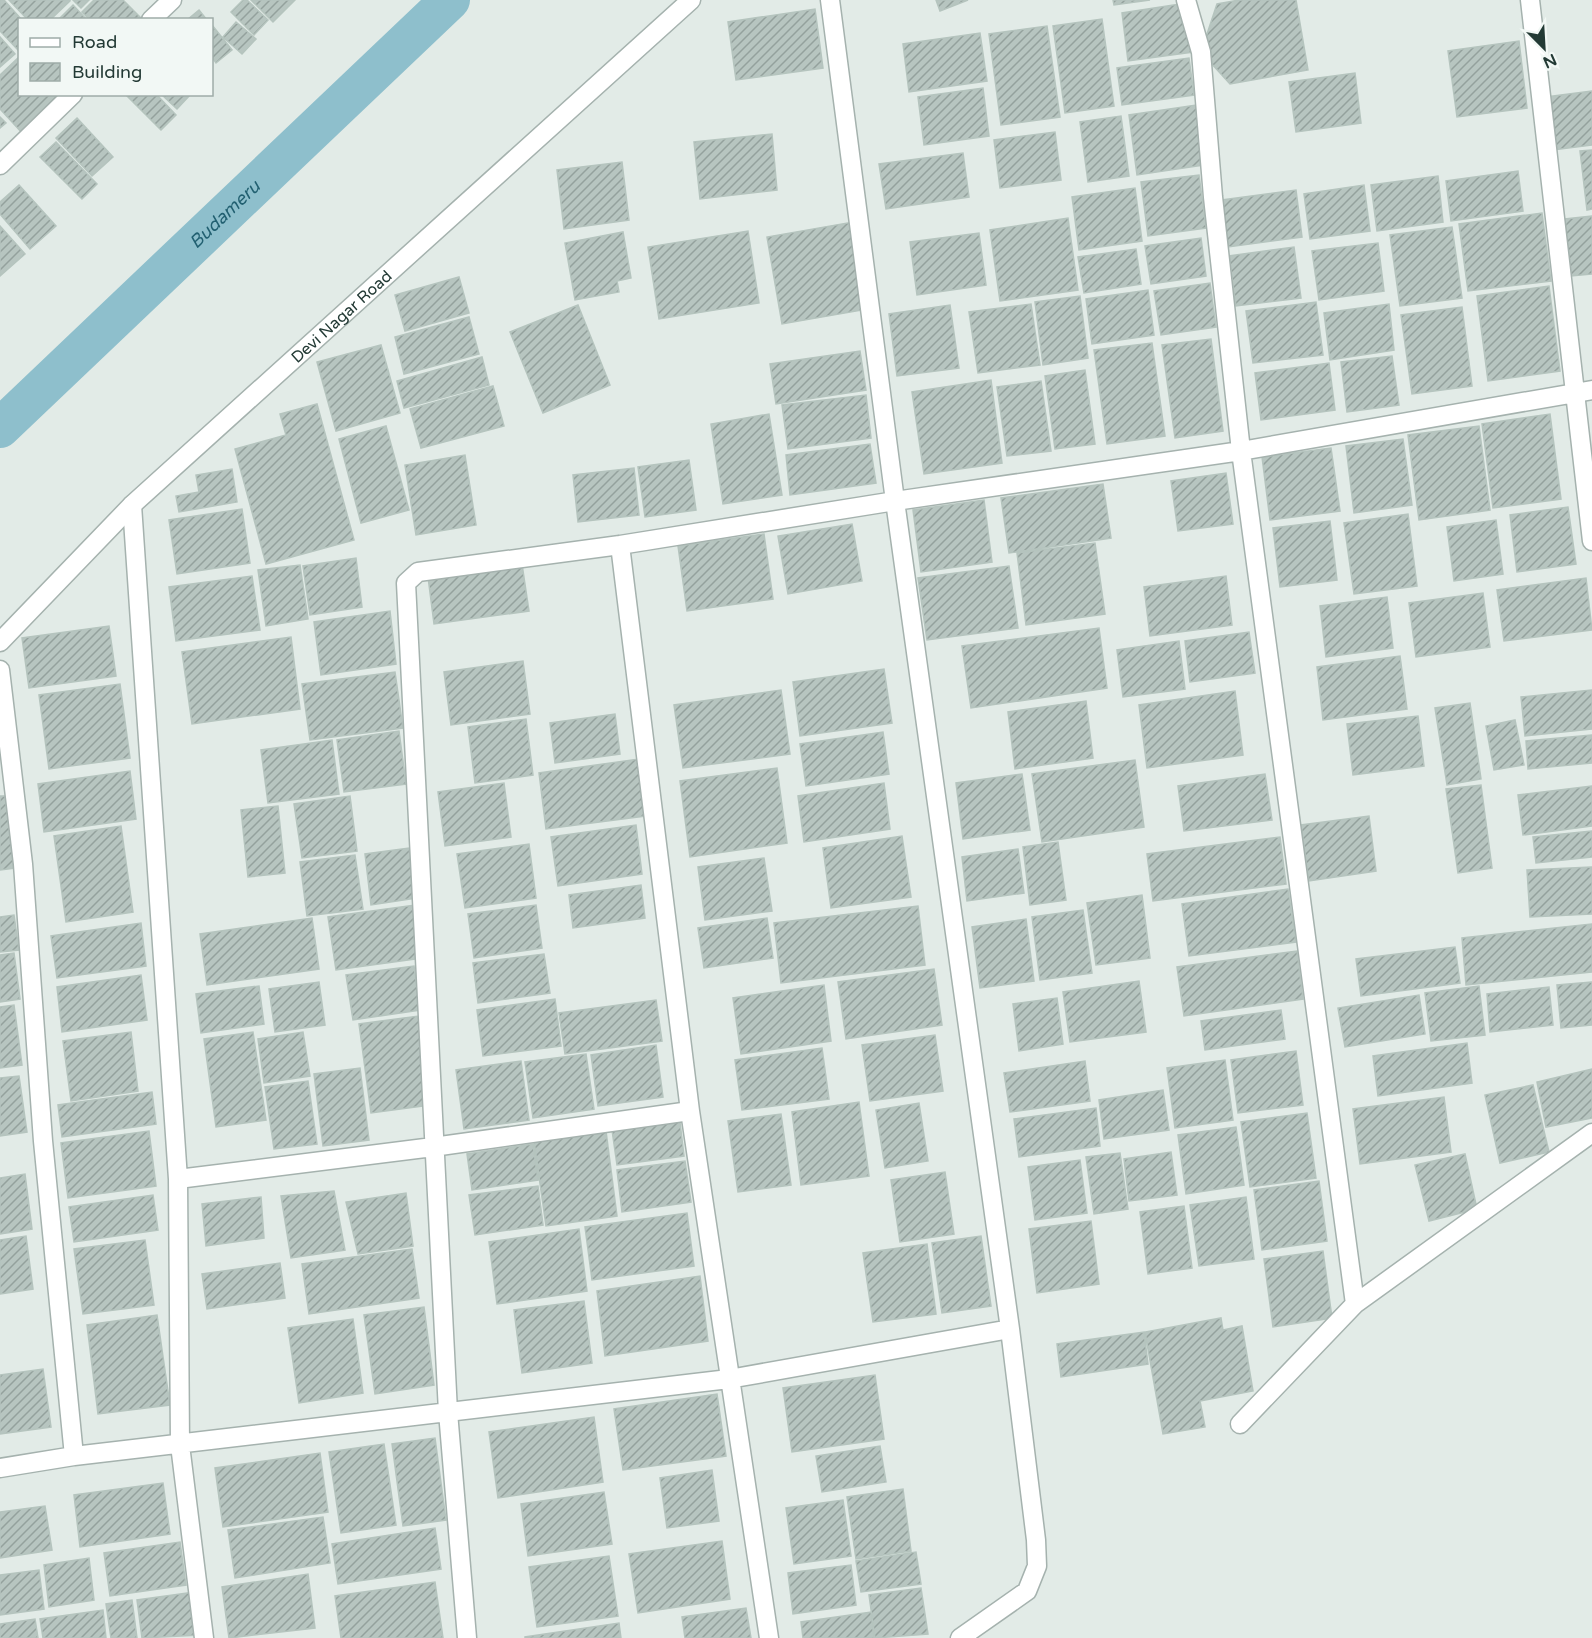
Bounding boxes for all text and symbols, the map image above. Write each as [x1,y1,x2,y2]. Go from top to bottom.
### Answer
legend [18,18,213,96]
north arrow [1514,18,1574,78]
text: Road [72,31,117,53]
text: N [1540,49,1560,73]
text: Building [72,61,142,83]
water label: Budameru [185,175,265,253]
street label: Devi Nagar Road [287,266,396,367]

